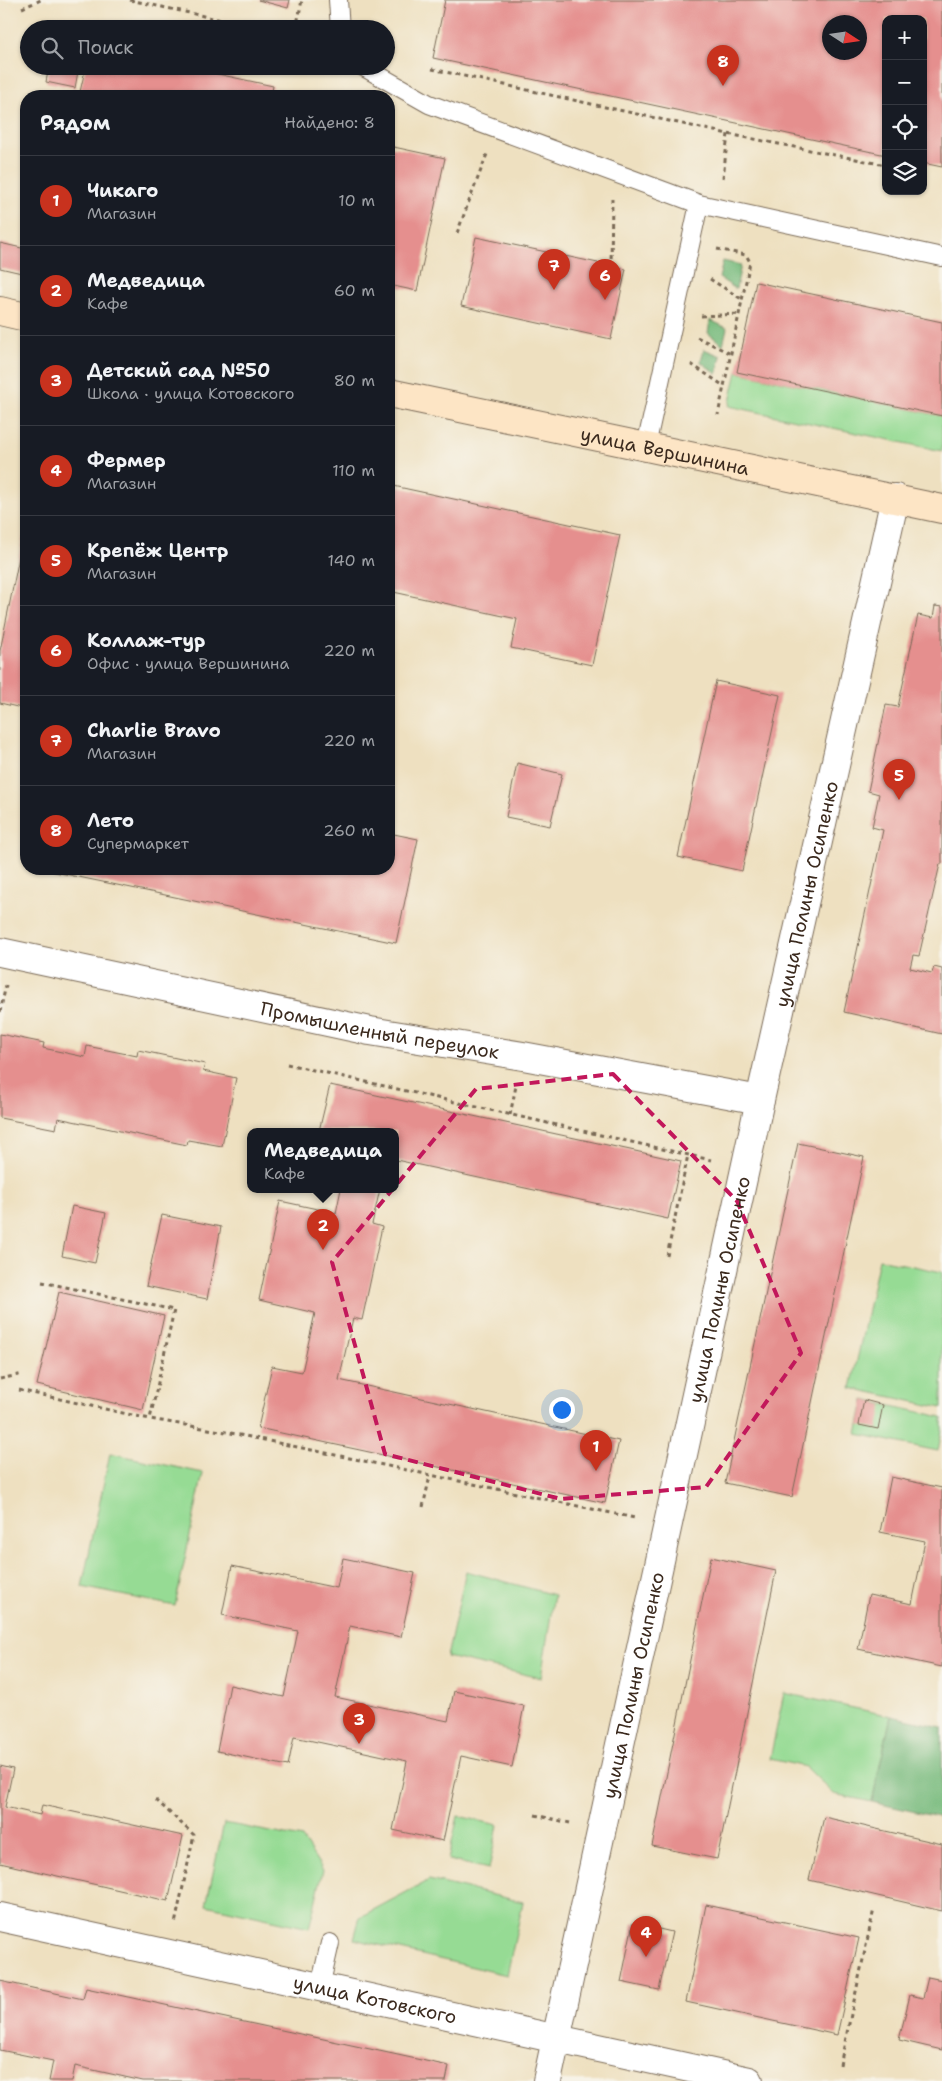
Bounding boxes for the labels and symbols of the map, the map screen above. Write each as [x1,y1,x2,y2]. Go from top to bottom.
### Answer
north arrow [822,15,867,60]
pin: 8 [707,45,739,86]
pin: 7 [538,249,570,290]
pin: 6 [589,259,621,300]
street label: улица Вершинина [578,421,752,481]
pin: 5 [883,759,915,800]
street label: улица Полины Осипенко [769,778,844,1010]
street label: Промышленный переулок [258,996,501,1064]
street label: улица Полины Осипенко [682,1174,756,1405]
pin: 2 [307,1209,339,1250]
your location [549,1397,575,1423]
pin: 1 [580,1430,612,1471]
street label: улица Полины Осипенко [596,1570,670,1801]
pin: 3 [343,1703,375,1744]
pin: 4 [630,1916,662,1957]
street label: улица Котовского [291,1969,459,2029]

